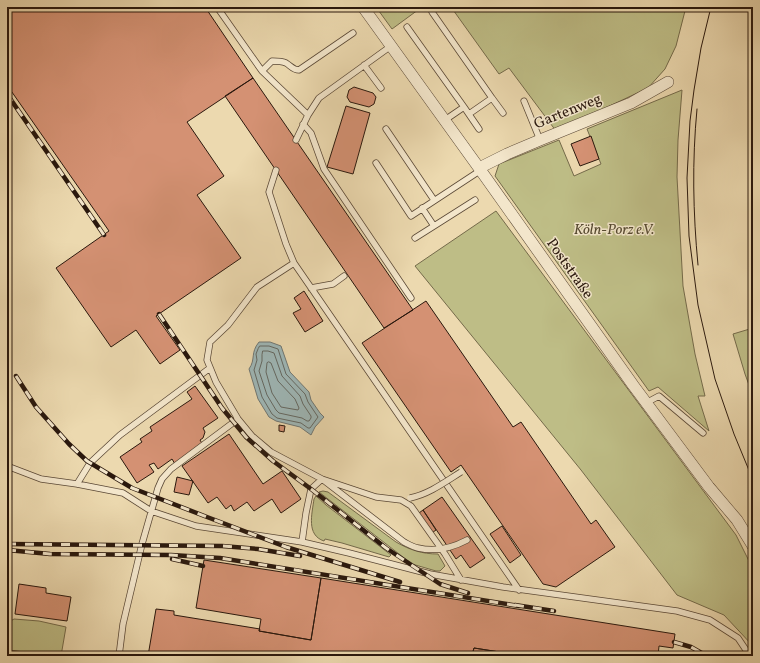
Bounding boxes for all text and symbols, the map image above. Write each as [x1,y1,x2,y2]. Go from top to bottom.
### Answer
street label: Gartenweg [531,89,605,135]
park label: Köln-Porz e.V. [574,220,654,241]
street label: Poststraße [540,234,598,304]

